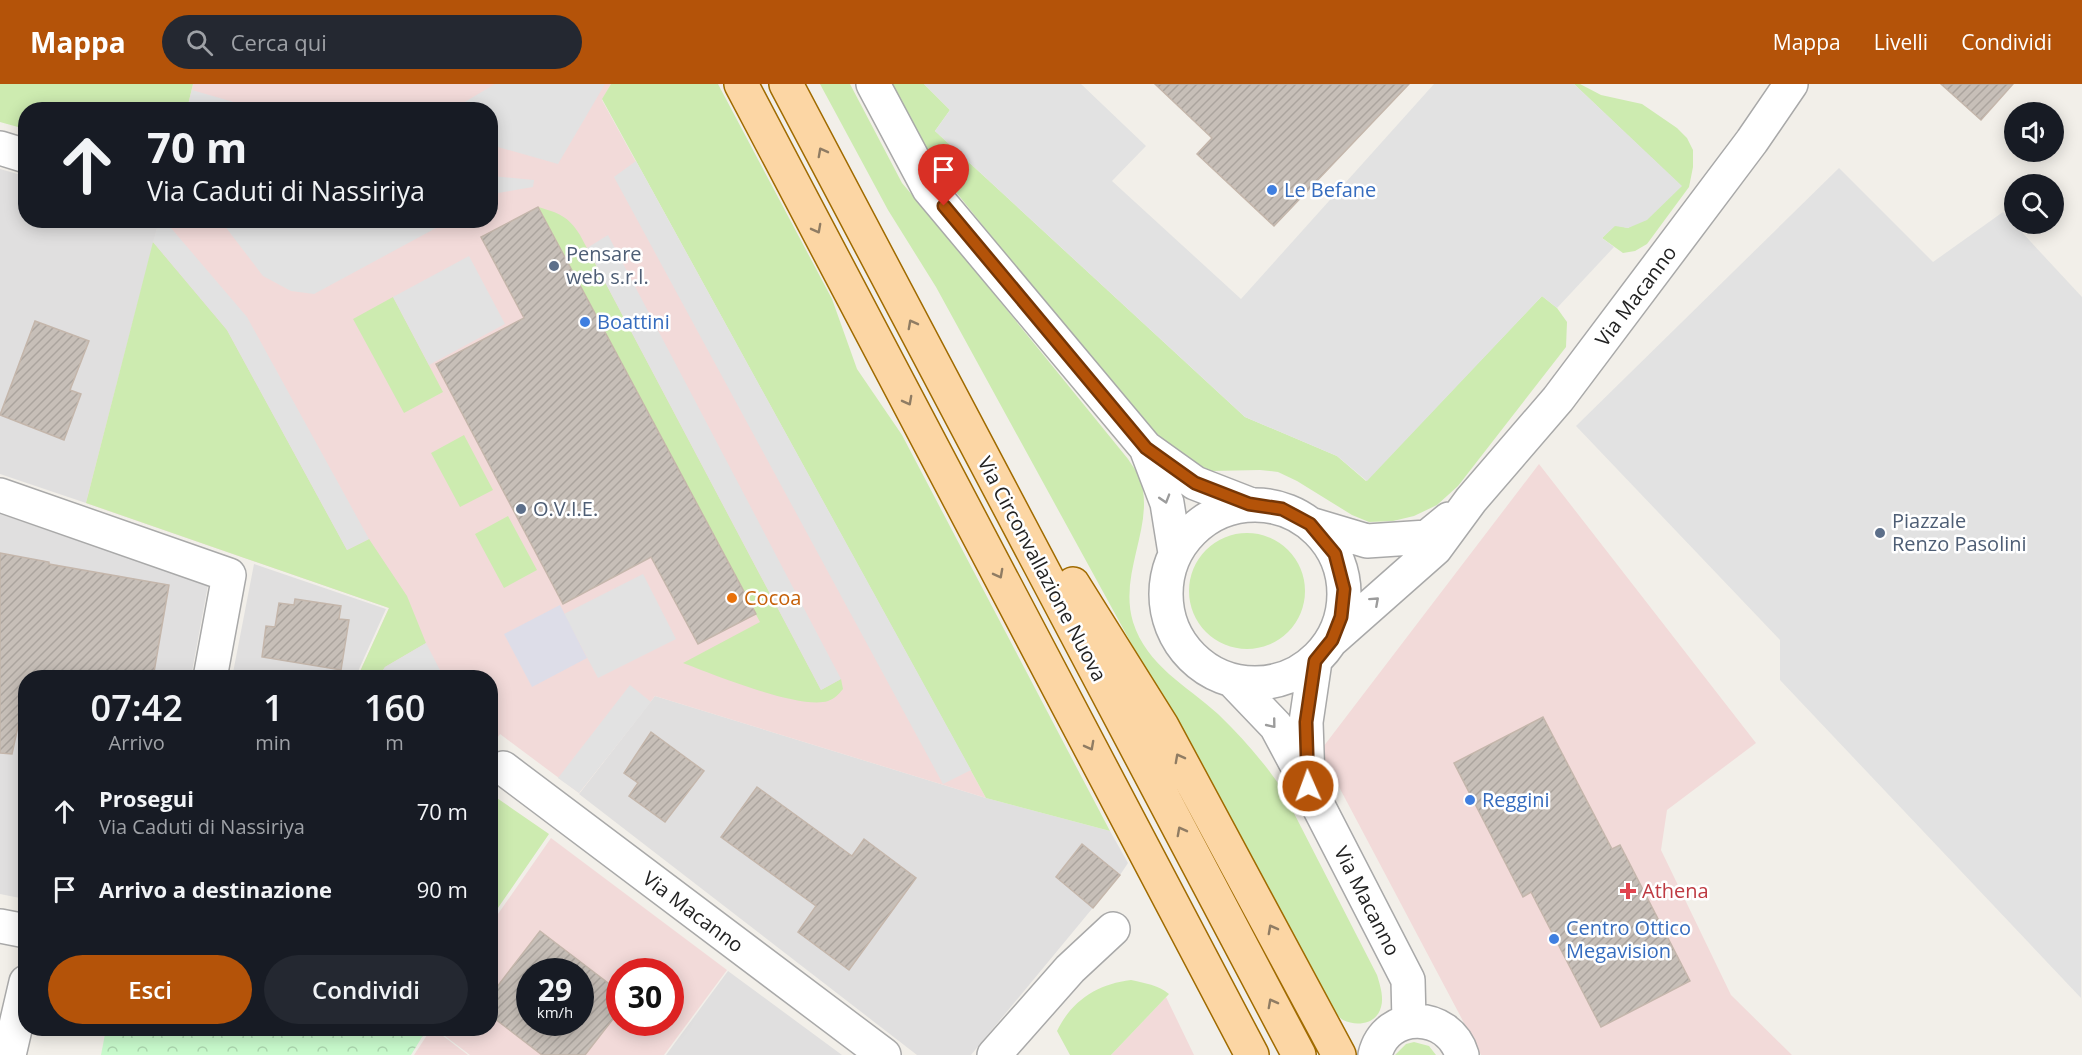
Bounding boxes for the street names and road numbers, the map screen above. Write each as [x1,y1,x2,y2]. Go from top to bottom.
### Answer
street label: Via Macanno [1589,240,1682,352]
street label: Via Circonvallazione Nuova [972,452,1113,686]
street label: Via Macanno [1328,841,1407,960]
street label: Via Macanno [637,865,749,958]

